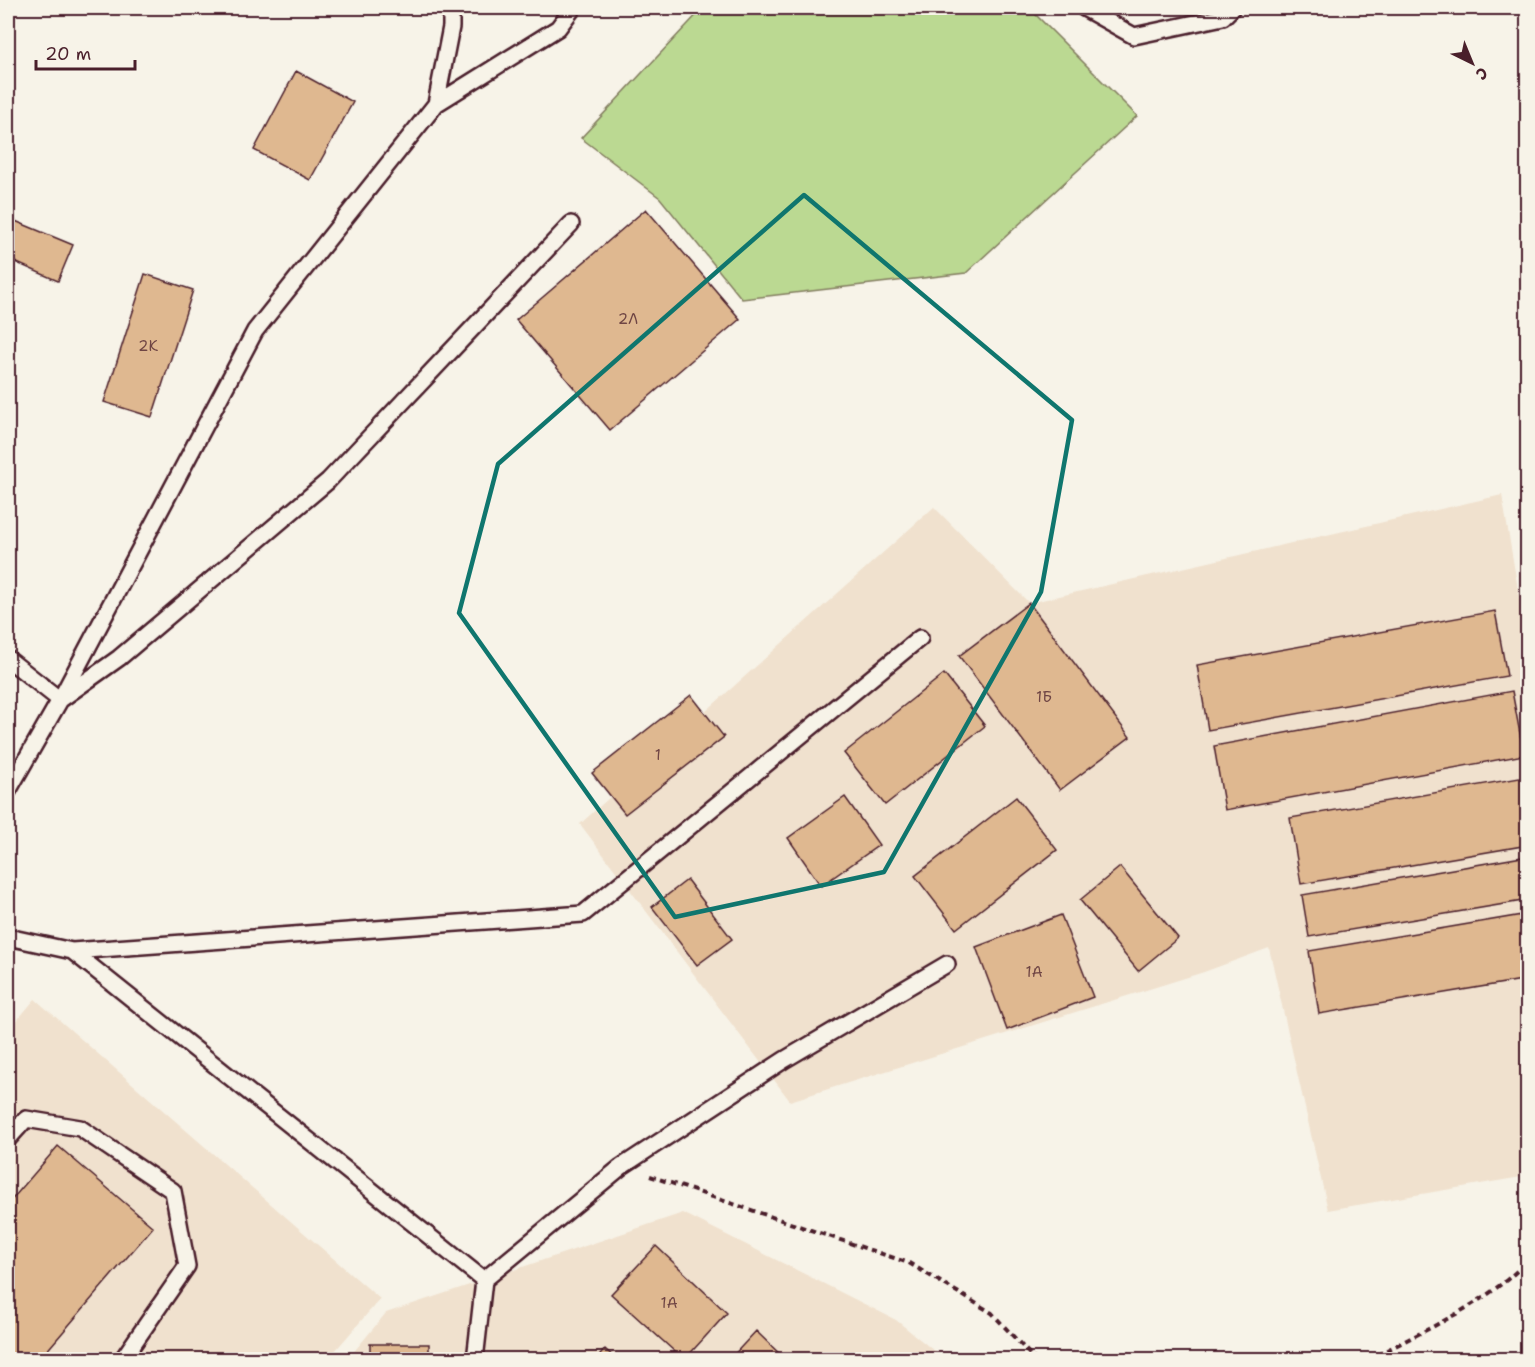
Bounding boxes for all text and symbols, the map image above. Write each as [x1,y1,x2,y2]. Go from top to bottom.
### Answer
scale bar [36,33,135,71]
north arrow [1442,33,1502,93]
text: 20 m [45,42,91,66]
text: С [1471,63,1493,85]
house number: 2Л [618,309,638,329]
house number: 2К [138,336,158,356]
house number: 1Б [1036,687,1052,707]
house number: 1 [655,745,661,765]
house number: 1А [1025,962,1043,982]
house number: 1А [660,1293,678,1313]

